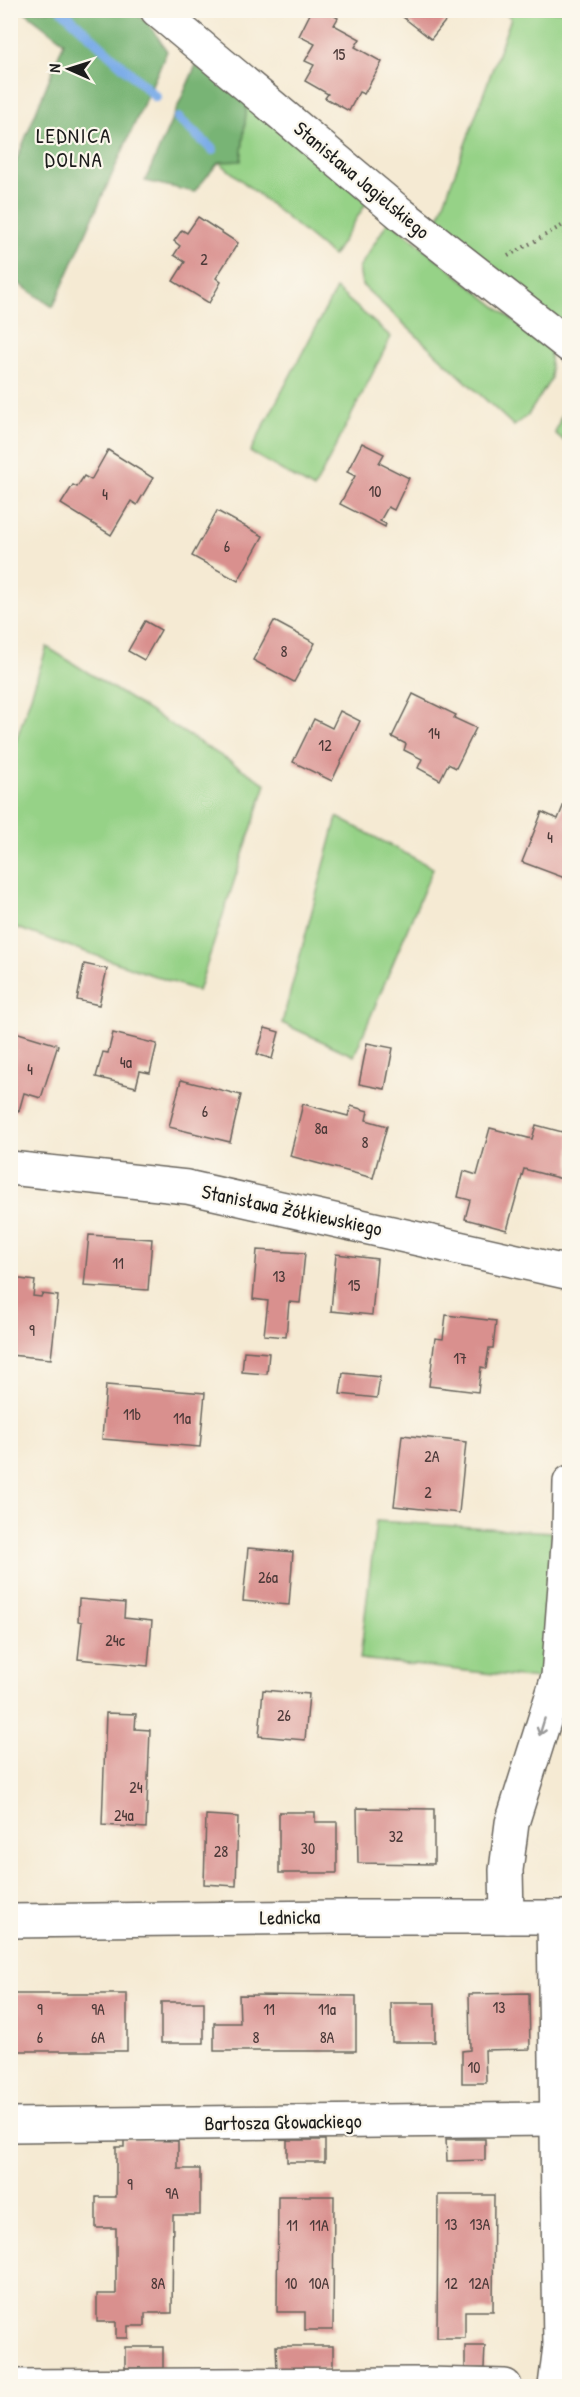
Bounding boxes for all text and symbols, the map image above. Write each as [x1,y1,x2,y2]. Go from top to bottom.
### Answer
north arrow [39,39,99,99]
house number: 15 [333,43,346,65]
text: N [43,63,65,73]
street label: Stanisława Jagielskiego [289,115,436,244]
district label: LEDNICA DOLNA [36,121,112,174]
house number: 2 [200,248,208,270]
house number: 10 [369,480,381,502]
house number: 4 [102,483,108,505]
house number: 6 [224,535,230,557]
house number: 8 [281,640,288,662]
house number: 14 [428,722,440,744]
house number: 12 [318,734,332,756]
house number: 4 [547,826,553,848]
house number: 4a [120,1051,132,1073]
house number: 4 [27,1058,33,1080]
house number: 6 [202,1100,208,1122]
house number: 8a [314,1117,328,1139]
house number: 8 [362,1131,369,1153]
street label: Stanisława Żółkiewskiego [200,1177,385,1242]
house number: 11 [112,1252,124,1274]
house number: 13 [273,1265,285,1287]
house number: 15 [348,1274,361,1296]
house number: 9 [29,1319,35,1341]
house number: 17 [453,1347,467,1369]
house number: 11b [123,1403,141,1425]
house number: 11a [173,1407,191,1429]
house number: 2A [424,1445,440,1467]
house number: 2 [424,1481,432,1503]
house number: 26a [258,1566,278,1588]
house number: 24c [105,1629,126,1651]
house number: 26 [277,1704,291,1726]
one-way arrow [536,1717,547,1736]
house number: 24 [129,1776,143,1798]
house number: 24a [114,1804,134,1826]
house number: 32 [389,1825,404,1847]
house number: 30 [301,1837,315,1859]
house number: 28 [214,1840,228,1862]
street label: Lednicka [259,1902,321,1931]
house number: 13 [493,1996,505,2018]
house number: 9 [37,1998,43,2020]
house number: 9A [91,1998,105,2020]
house number: 11 [263,1998,275,2020]
house number: 11a [318,1998,336,2020]
house number: 6 [37,2026,43,2048]
house number: 6A [91,2026,105,2048]
house number: 8 [253,2026,260,2048]
house number: 8A [320,2026,335,2048]
house number: 10 [468,2056,480,2078]
street label: Bartosza Głowackiego [204,2107,362,2136]
house number: 9 [127,2173,133,2195]
house number: 9A [165,2182,179,2204]
house number: 13 [445,2213,457,2235]
house number: 13A [470,2213,491,2235]
house number: 11 [286,2214,298,2236]
house number: 11A [309,2214,329,2236]
house number: 8A [151,2272,166,2294]
house number: 10 [285,2272,297,2294]
house number: 10A [309,2272,330,2294]
house number: 12 [444,2272,458,2294]
house number: 12A [468,2272,490,2294]

